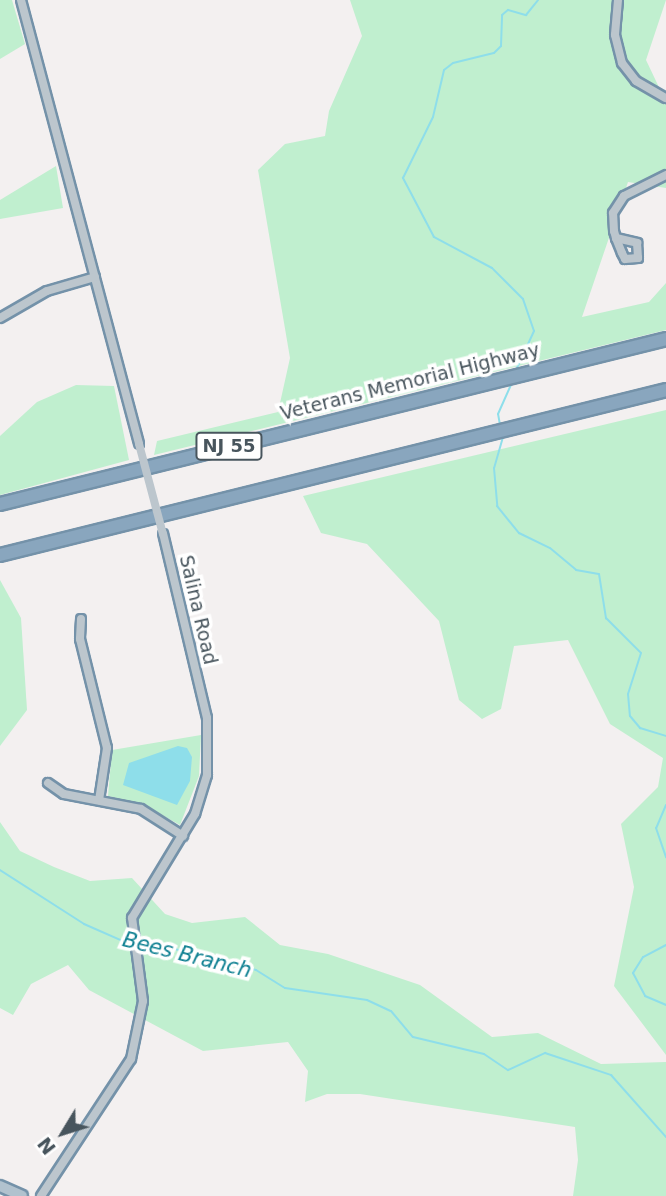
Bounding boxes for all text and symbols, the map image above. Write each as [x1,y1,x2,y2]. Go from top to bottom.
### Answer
street label: Veterans Memorial Highway [278,339,542,425]
road number: NJ 55 [194,432,264,461]
street label: Salina Road [174,553,222,667]
water label: Bees Branch [120,927,254,983]
north arrow [28,1098,98,1168]
text: N [33,1133,60,1159]

